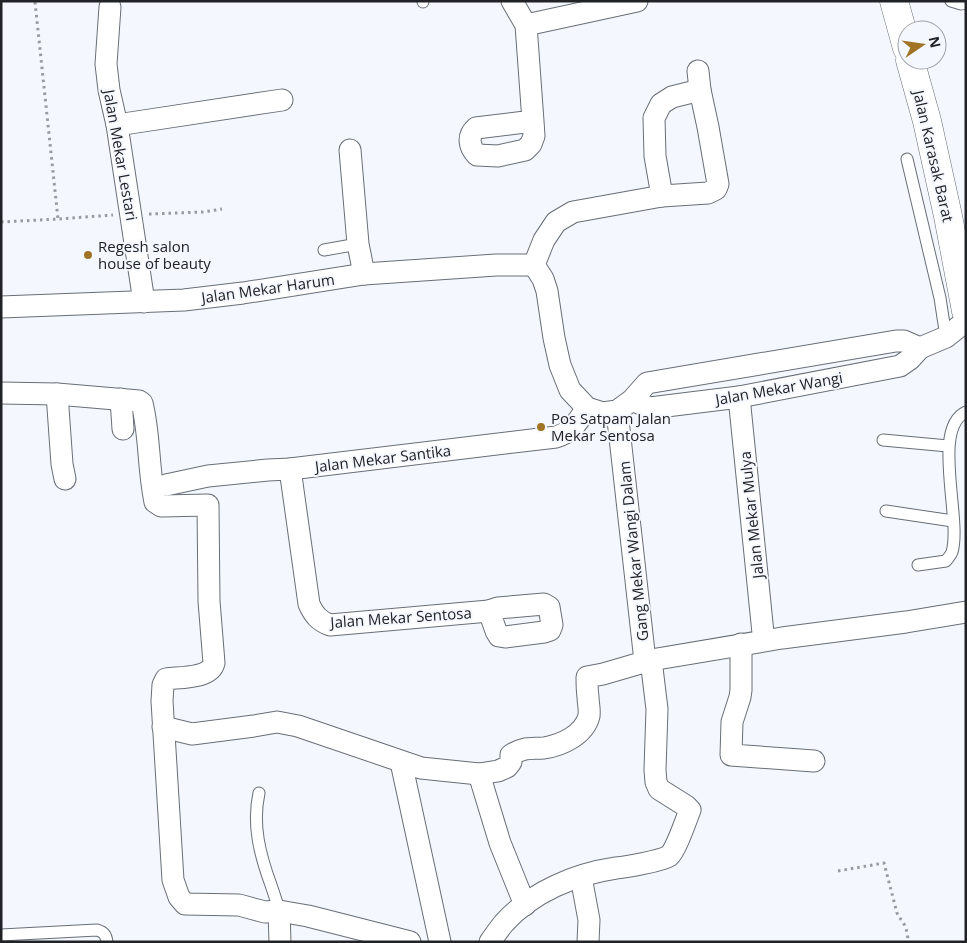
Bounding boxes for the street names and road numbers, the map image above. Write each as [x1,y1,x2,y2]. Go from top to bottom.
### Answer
street label: Jalan Mekar Lestari [99,86,142,222]
street label: Jalan Karasak Barat [909,86,959,224]
street label: Jalan Mekar Harum [198,269,336,308]
street label: Jalan Mekar Wangi [712,367,844,409]
street label: Jalan Mekar Santika [312,440,452,477]
street label: Jalan Mekar Mulya [734,450,768,582]
street label: Gang Mekar Wangi Dalam [614,460,652,642]
street label: Jalan Mekar Sentosa [328,602,472,632]

